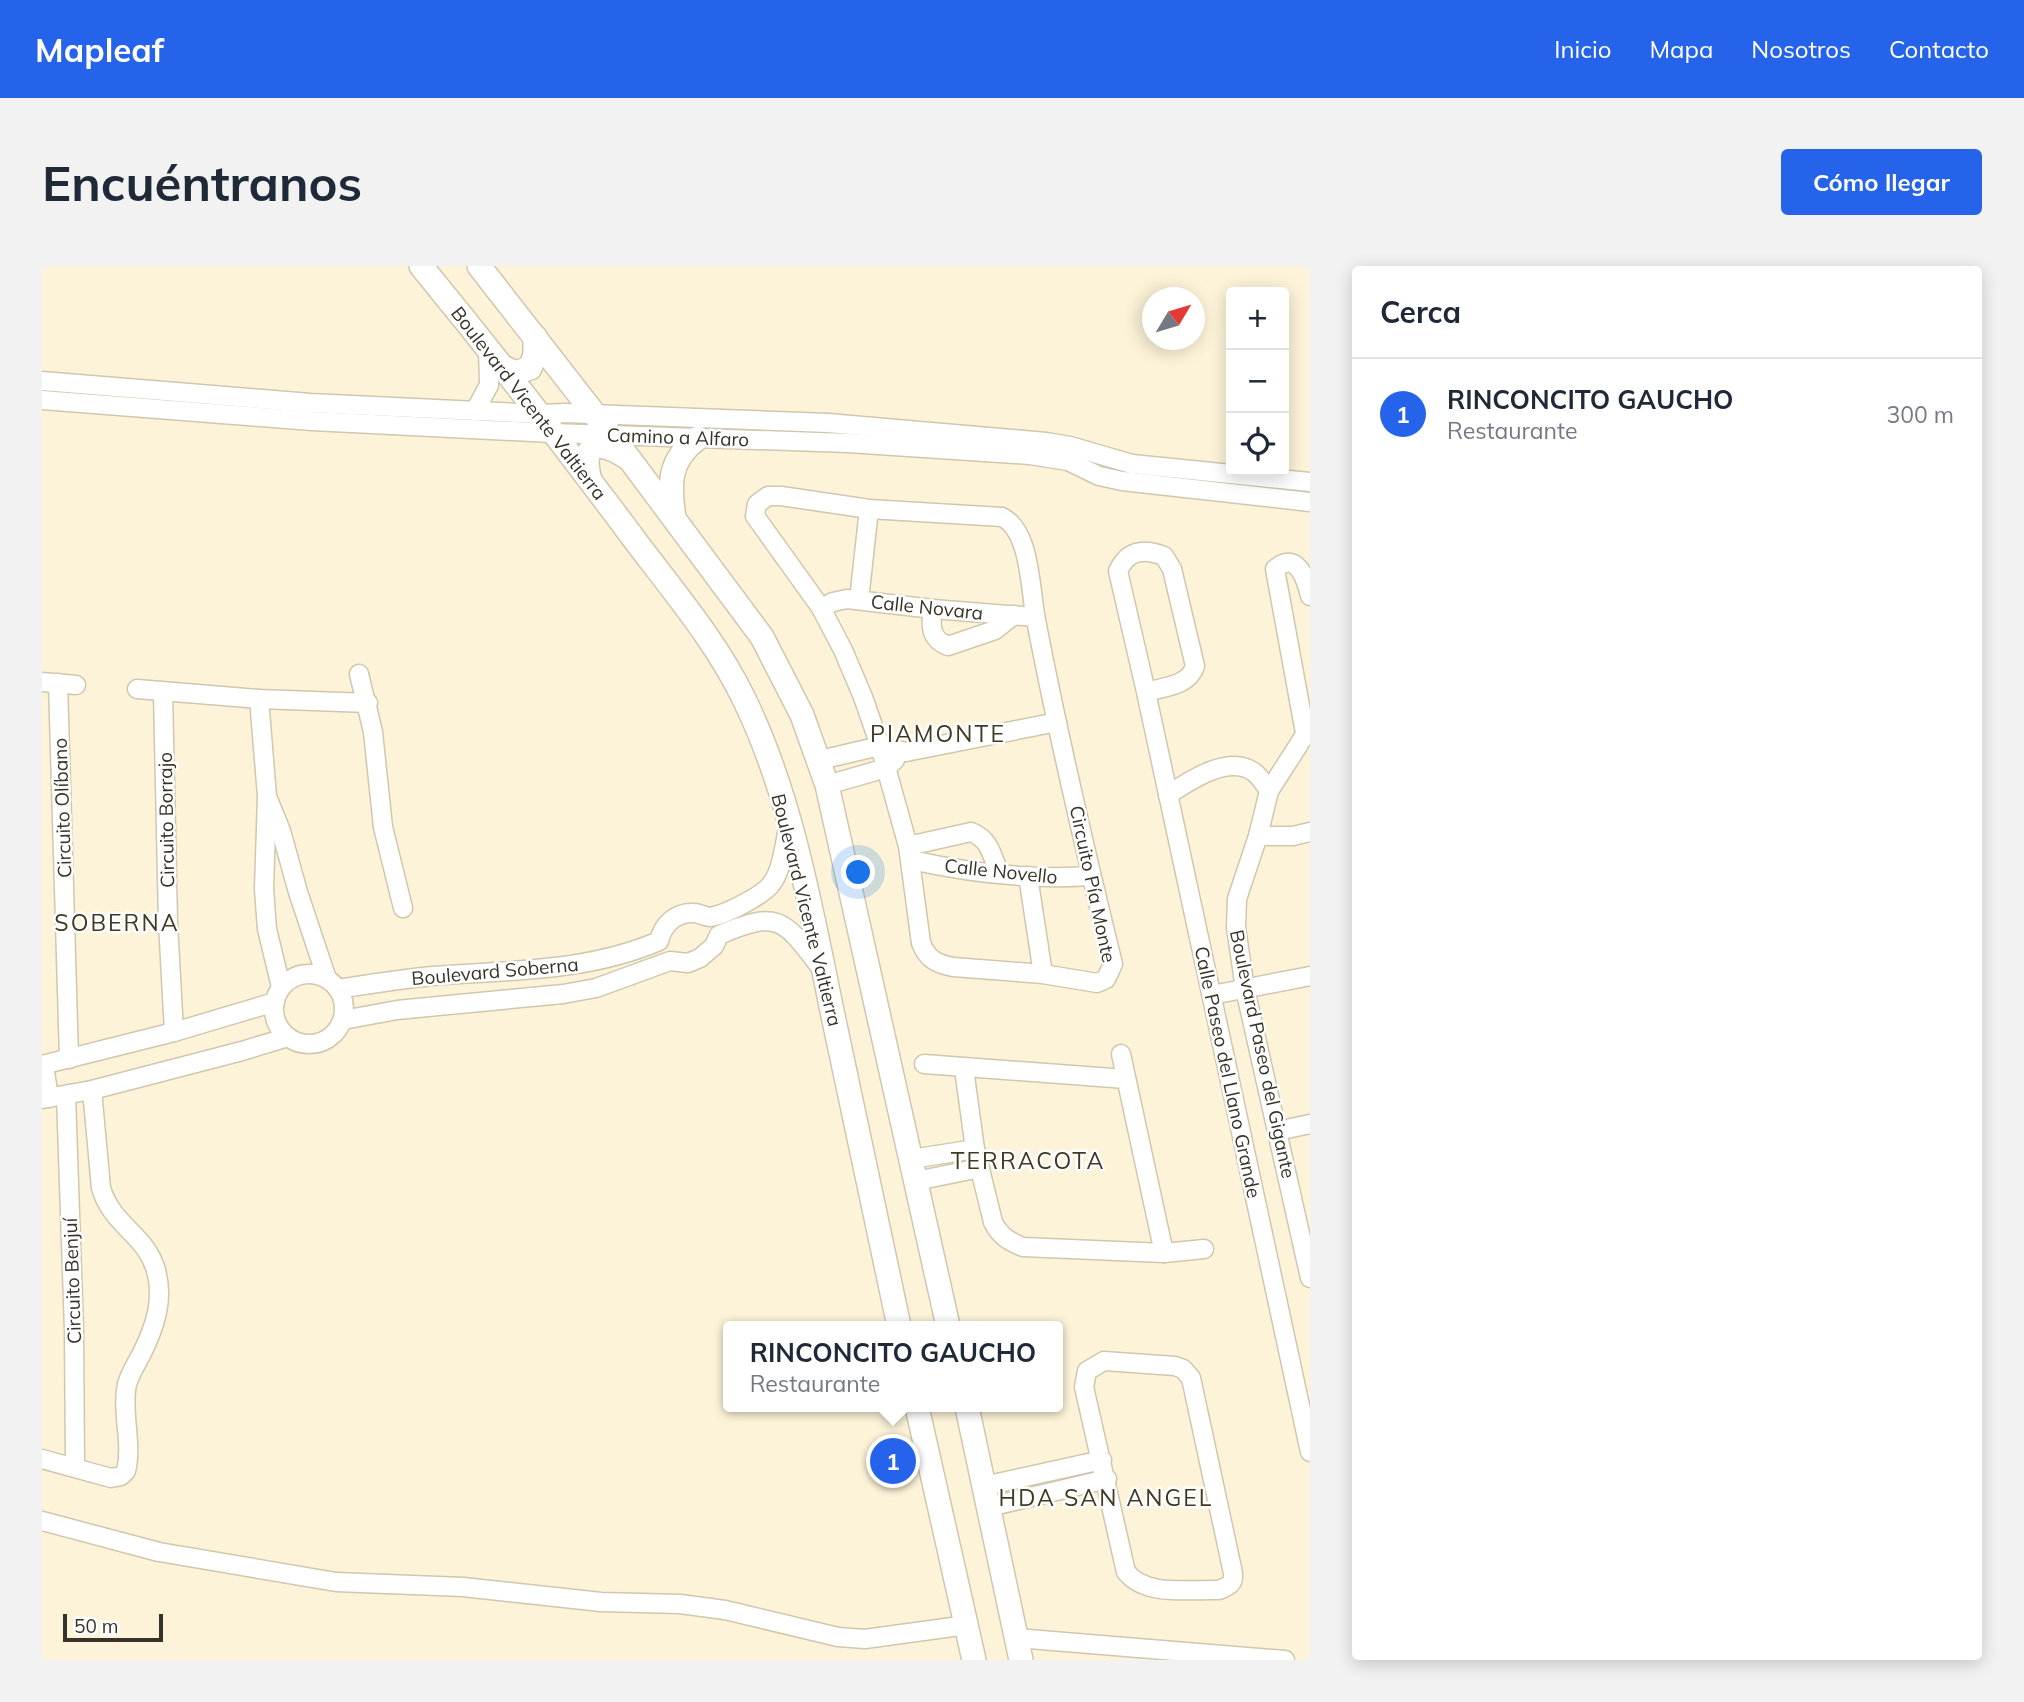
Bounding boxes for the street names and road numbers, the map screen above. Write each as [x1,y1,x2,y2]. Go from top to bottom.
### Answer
street label: Boulevard Vicente Valtierra [446,301,612,505]
street label: Camino a Alfaro [606,423,750,451]
street label: Calle Novara [870,589,984,625]
street label: Circuito Olíbano [48,738,76,878]
street label: Circuito Borrajo [153,752,179,888]
street label: Boulevard Vicente Valtierra [766,791,848,1029]
street label: Circuito Pía Monte [1065,803,1121,965]
street label: Calle Novello [943,853,1059,889]
street label: Boulevard Paseo del Gigante [1225,928,1301,1180]
street label: Calle Paseo del Llano Grande [1190,944,1266,1200]
street label: Boulevard Soberna [410,952,580,990]
street label: Circuito Benjuí [58,1216,86,1344]

